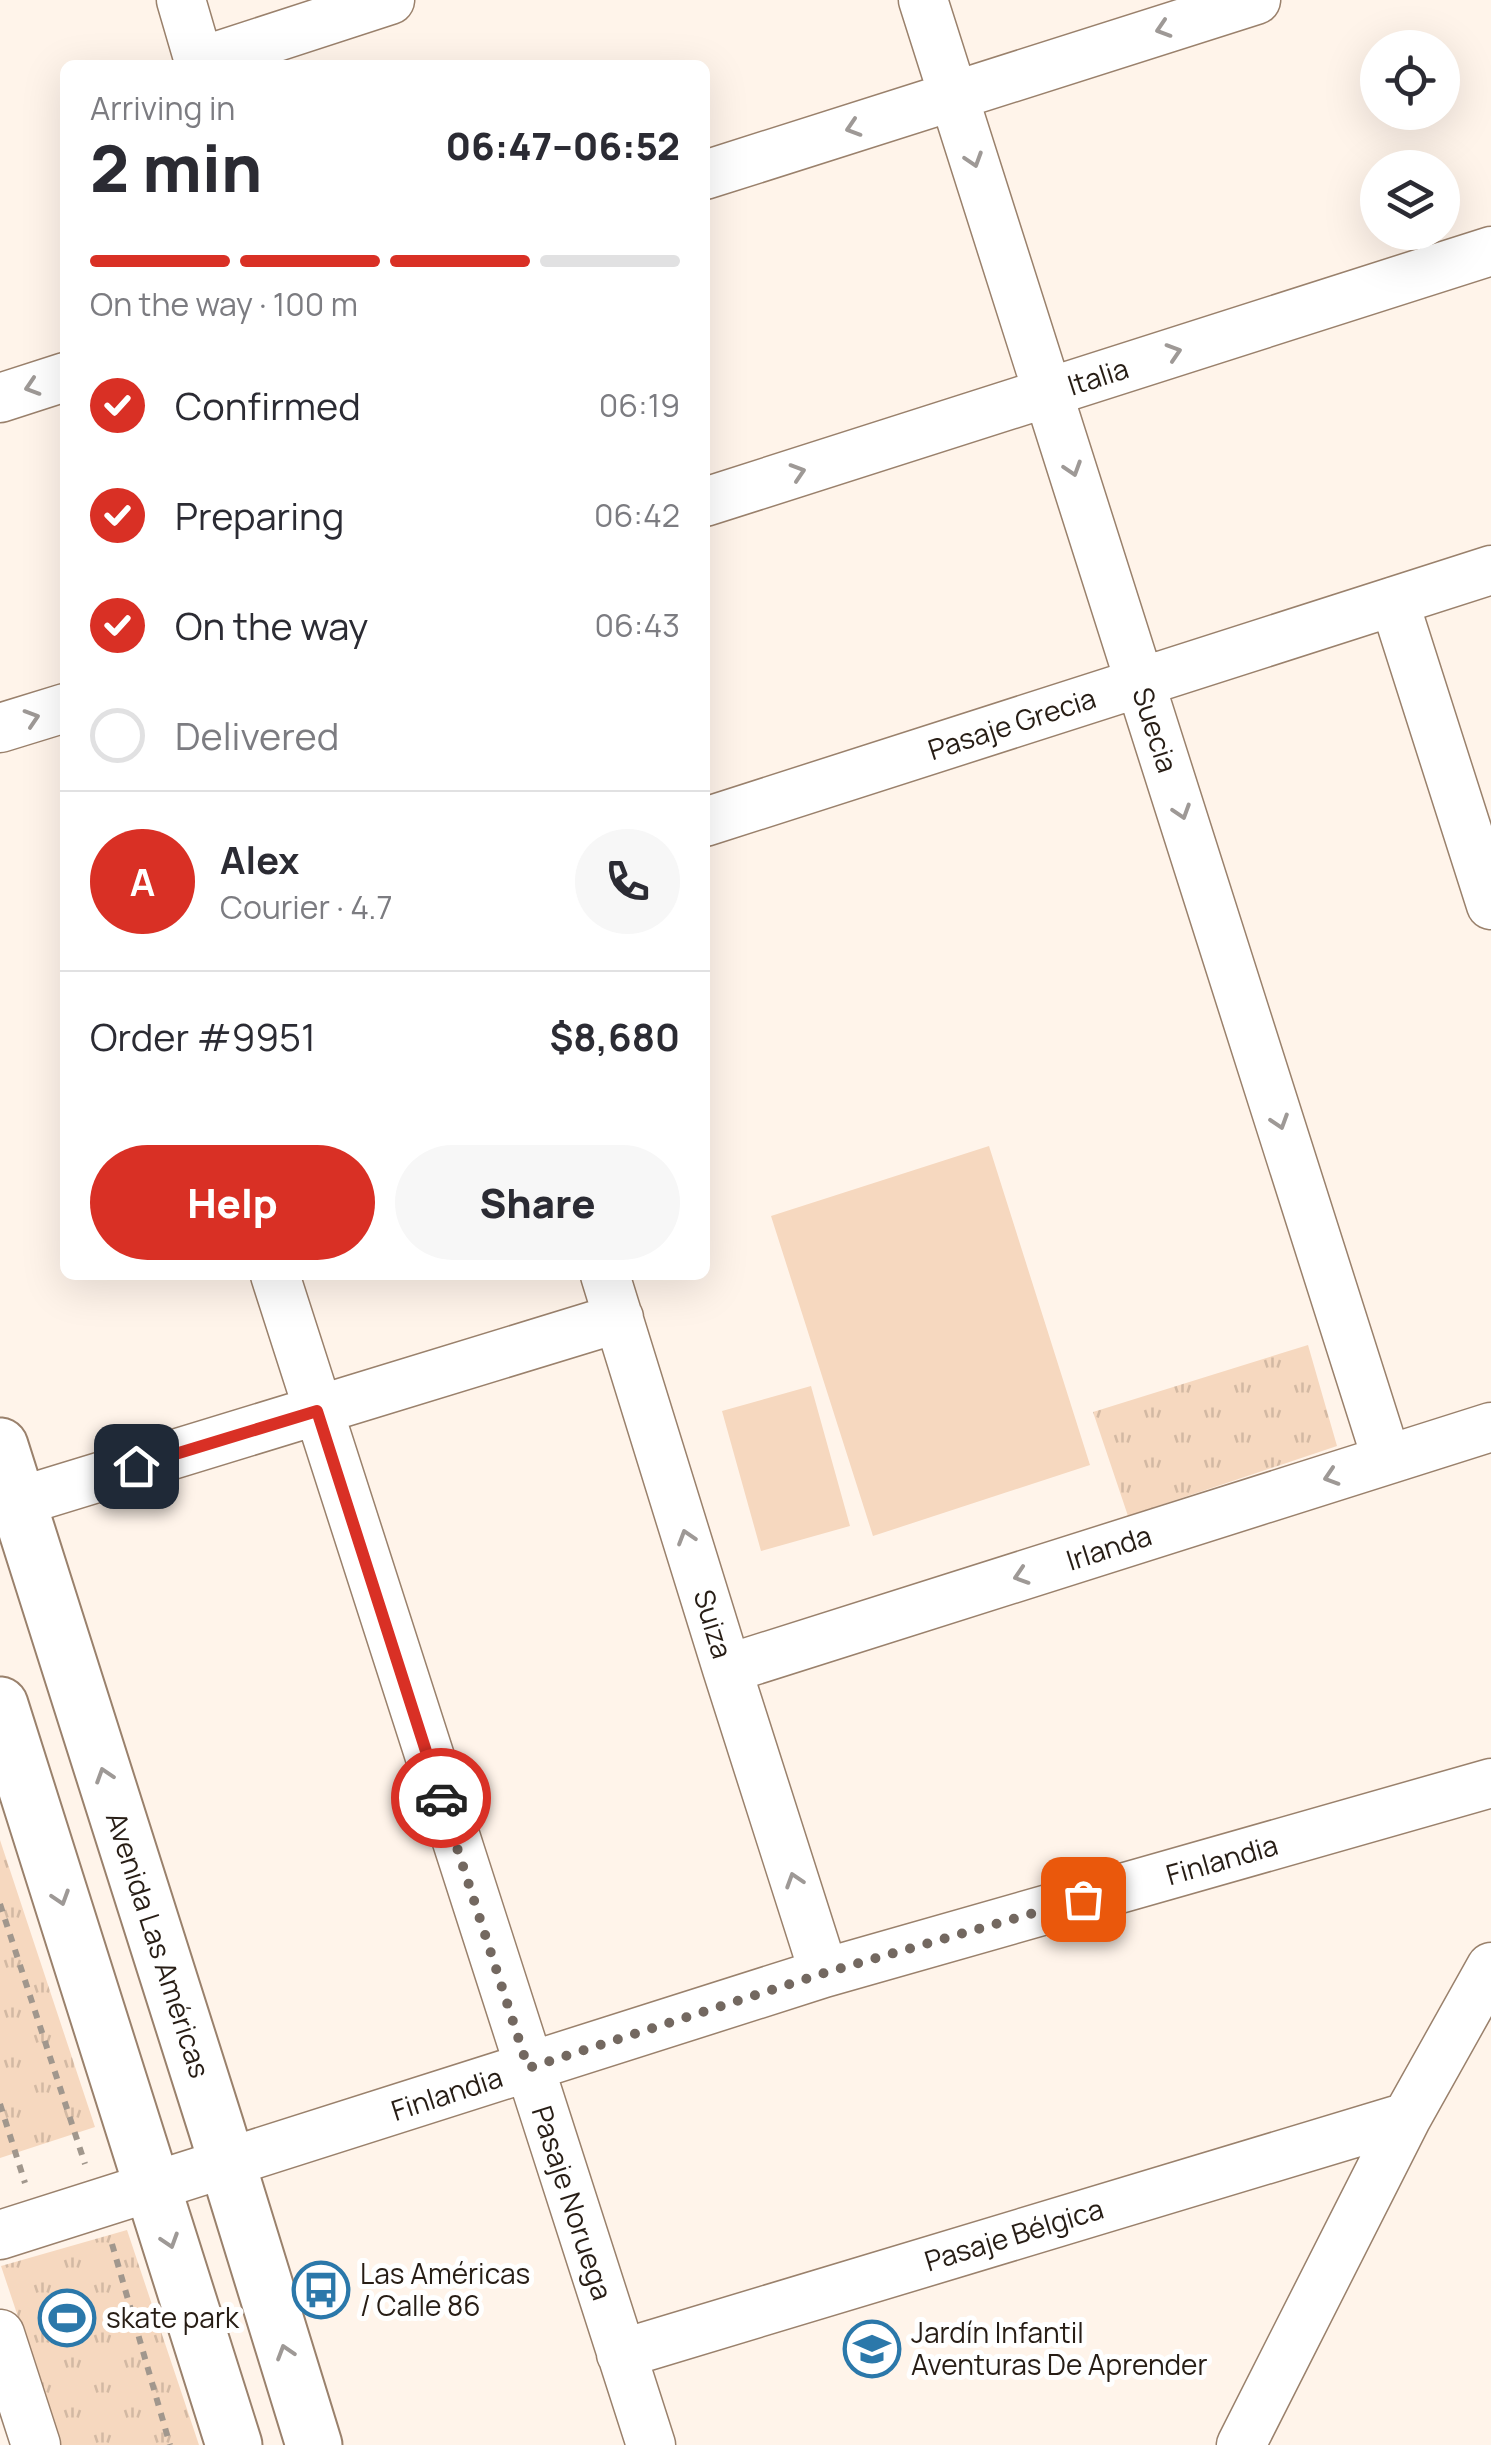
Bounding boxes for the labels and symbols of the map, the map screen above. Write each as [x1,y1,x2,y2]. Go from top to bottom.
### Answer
one-way arrow [1155,18,1172,38]
one-way arrow [845,116,862,136]
one-way arrow [963,150,983,167]
one-way arrow [1165,343,1182,364]
street label: Italia [1062,348,1133,404]
one-way arrow [25,376,42,396]
one-way arrow [1061,460,1081,477]
one-way arrow [789,464,806,484]
street label: Pasaje Grecia [923,678,1100,768]
street label: Suecia [1124,682,1188,777]
one-way arrow [23,709,40,730]
one-way arrow [1170,803,1190,820]
one-way arrow [1268,1113,1289,1130]
pin [94,1424,179,1509]
one-way arrow [1324,1466,1341,1486]
street label: Irlanda [1061,1515,1156,1579]
one-way arrow [677,1529,698,1546]
one-way arrow [1014,1564,1031,1584]
street label: Suiza [686,1585,742,1663]
courier [391,1748,491,1848]
one-way arrow [96,1767,116,1784]
street label: Avenida Las Américas [98,1807,220,2082]
street label: Finlandia [1161,1825,1282,1893]
pin [1041,1857,1126,1942]
one-way arrow [785,1873,806,1890]
one-way arrow [50,1889,70,1906]
street label: Finlandia [386,2057,507,2129]
street label: Pasaje Noruega [524,2101,622,2305]
street label: Pasaje Bélgica [920,2189,1108,2279]
one-way arrow [158,2232,178,2249]
place label: Las Américas / Calle 86 [360,2254,530,2324]
bus stop icon: Las Américas / Calle 86 [291,2260,351,2320]
sports icon: skate park [37,2288,97,2348]
place label: skate park [106,2298,240,2336]
place label: Jardín Infantil Aventuras De Aprender [911,2313,1208,2383]
school or university icon: Jardín Infantil Aventuras De Aprender [842,2319,902,2379]
one-way arrow [276,2344,297,2361]

